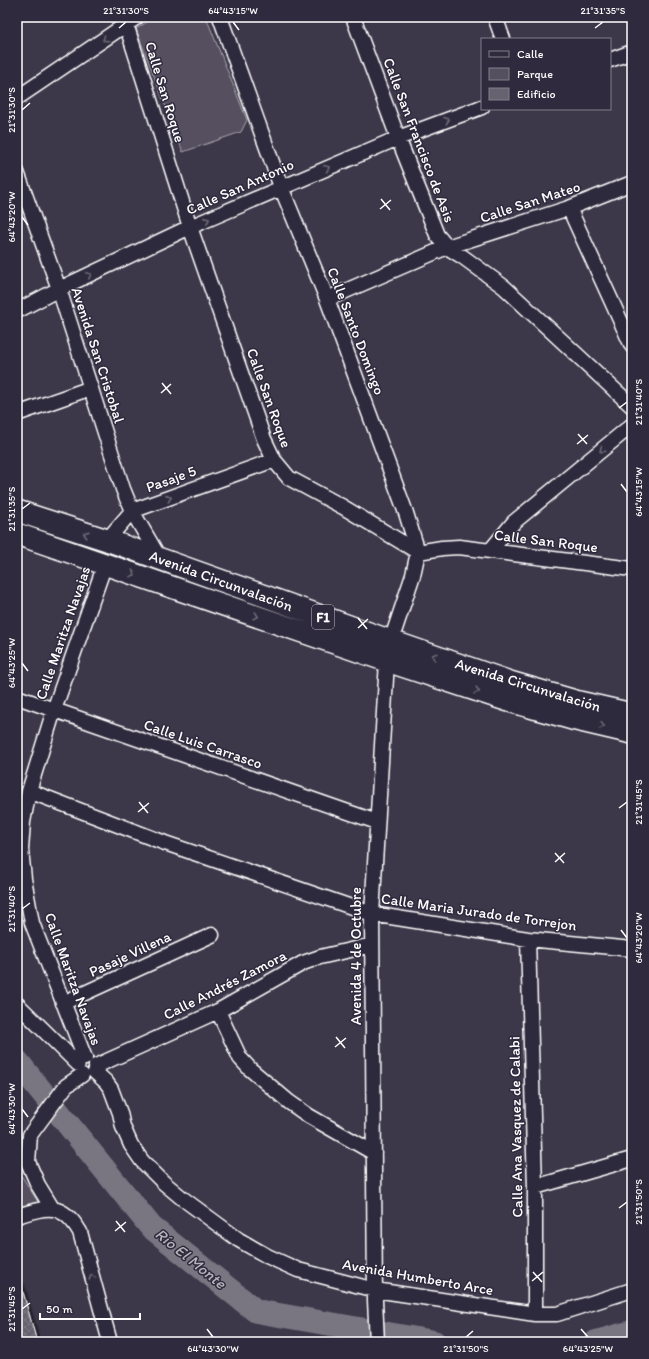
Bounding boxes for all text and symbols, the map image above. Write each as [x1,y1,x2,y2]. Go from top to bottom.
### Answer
text: 21°31'30"S [103,4,149,17]
text: 64°43'15"W [208,4,258,17]
text: 21°31'35"S [581,4,626,17]
one-way arrow [102,34,109,41]
legend [481,38,611,110]
street label: Calle San Roque [141,39,189,145]
text: Calle [517,47,544,61]
street label: Calle San Francisco de Asis [379,55,459,225]
text: Parque [517,67,553,81]
text: 21°31'30"S [5,87,18,133]
text: Edificio [517,87,556,101]
one-way arrow [444,116,451,124]
street label: Calle San Antonio [183,155,297,219]
one-way arrow [322,165,330,173]
street label: Calle San Mateo [478,177,582,227]
text: 64°43'20"W [5,191,18,243]
one-way arrow [203,217,211,225]
street label: Calle Santo Domingo [323,265,389,397]
one-way arrow [85,272,93,280]
street label: Avenida San Cristobal [68,285,129,426]
street label: Calle San Roque [243,346,295,450]
text: 21°31'40"S [632,379,645,425]
one-way arrow [599,445,607,452]
street label: Pasaje 5 [143,462,199,496]
text: 64°43'15"W [632,467,645,517]
text: 21°31'35"S [5,486,18,531]
one-way arrow [166,494,173,503]
street label: Calle San Roque [493,526,599,556]
one-way arrow [83,530,90,539]
street label: Avenida Circunvalación [147,547,296,616]
street label: Calle Maritza Navajas [32,564,94,702]
one-way arrow [130,569,137,578]
road number: F1 [312,605,334,629]
one-way arrow [253,611,260,620]
text: 64°43'25"W [5,637,18,688]
one-way arrow [430,652,437,660]
street label: Avenida Circunvalación [453,654,604,716]
one-way arrow [473,686,480,694]
street label: Calle Luis Carrasco [141,715,265,773]
one-way arrow [599,721,605,729]
text: 21°31'45"S [632,779,645,825]
text: 21°31'40"S [5,886,18,932]
street label: Avenida 4 de Octubre [347,887,365,1025]
street label: Calle Maria Jurado de Torrejon [380,889,578,935]
street label: Calle Maritza Navajas [41,910,105,1048]
text: 64°43'20"W [632,912,645,964]
street label: Pasaje Villena [86,927,174,981]
street label: Calle Andrés Zamora [160,946,290,1024]
street label: Calle Ana Vasquez de Calabi [505,1036,527,1218]
text: 64°43'30"W [5,1083,18,1135]
text: 21°31'50"S [632,1179,645,1225]
water label: Río El Monte [151,1224,231,1293]
street label: Avenida Humberto Arce [341,1255,495,1299]
one-way arrow [88,1274,97,1281]
text: 21°31'45"S [5,1286,18,1332]
scale bar [40,1295,140,1321]
text: 50 m [46,1302,72,1316]
text: 64°43'30"W [187,1342,239,1355]
text: 21°31'50"S [443,1342,489,1355]
text: 64°43'25"W [563,1342,614,1355]

